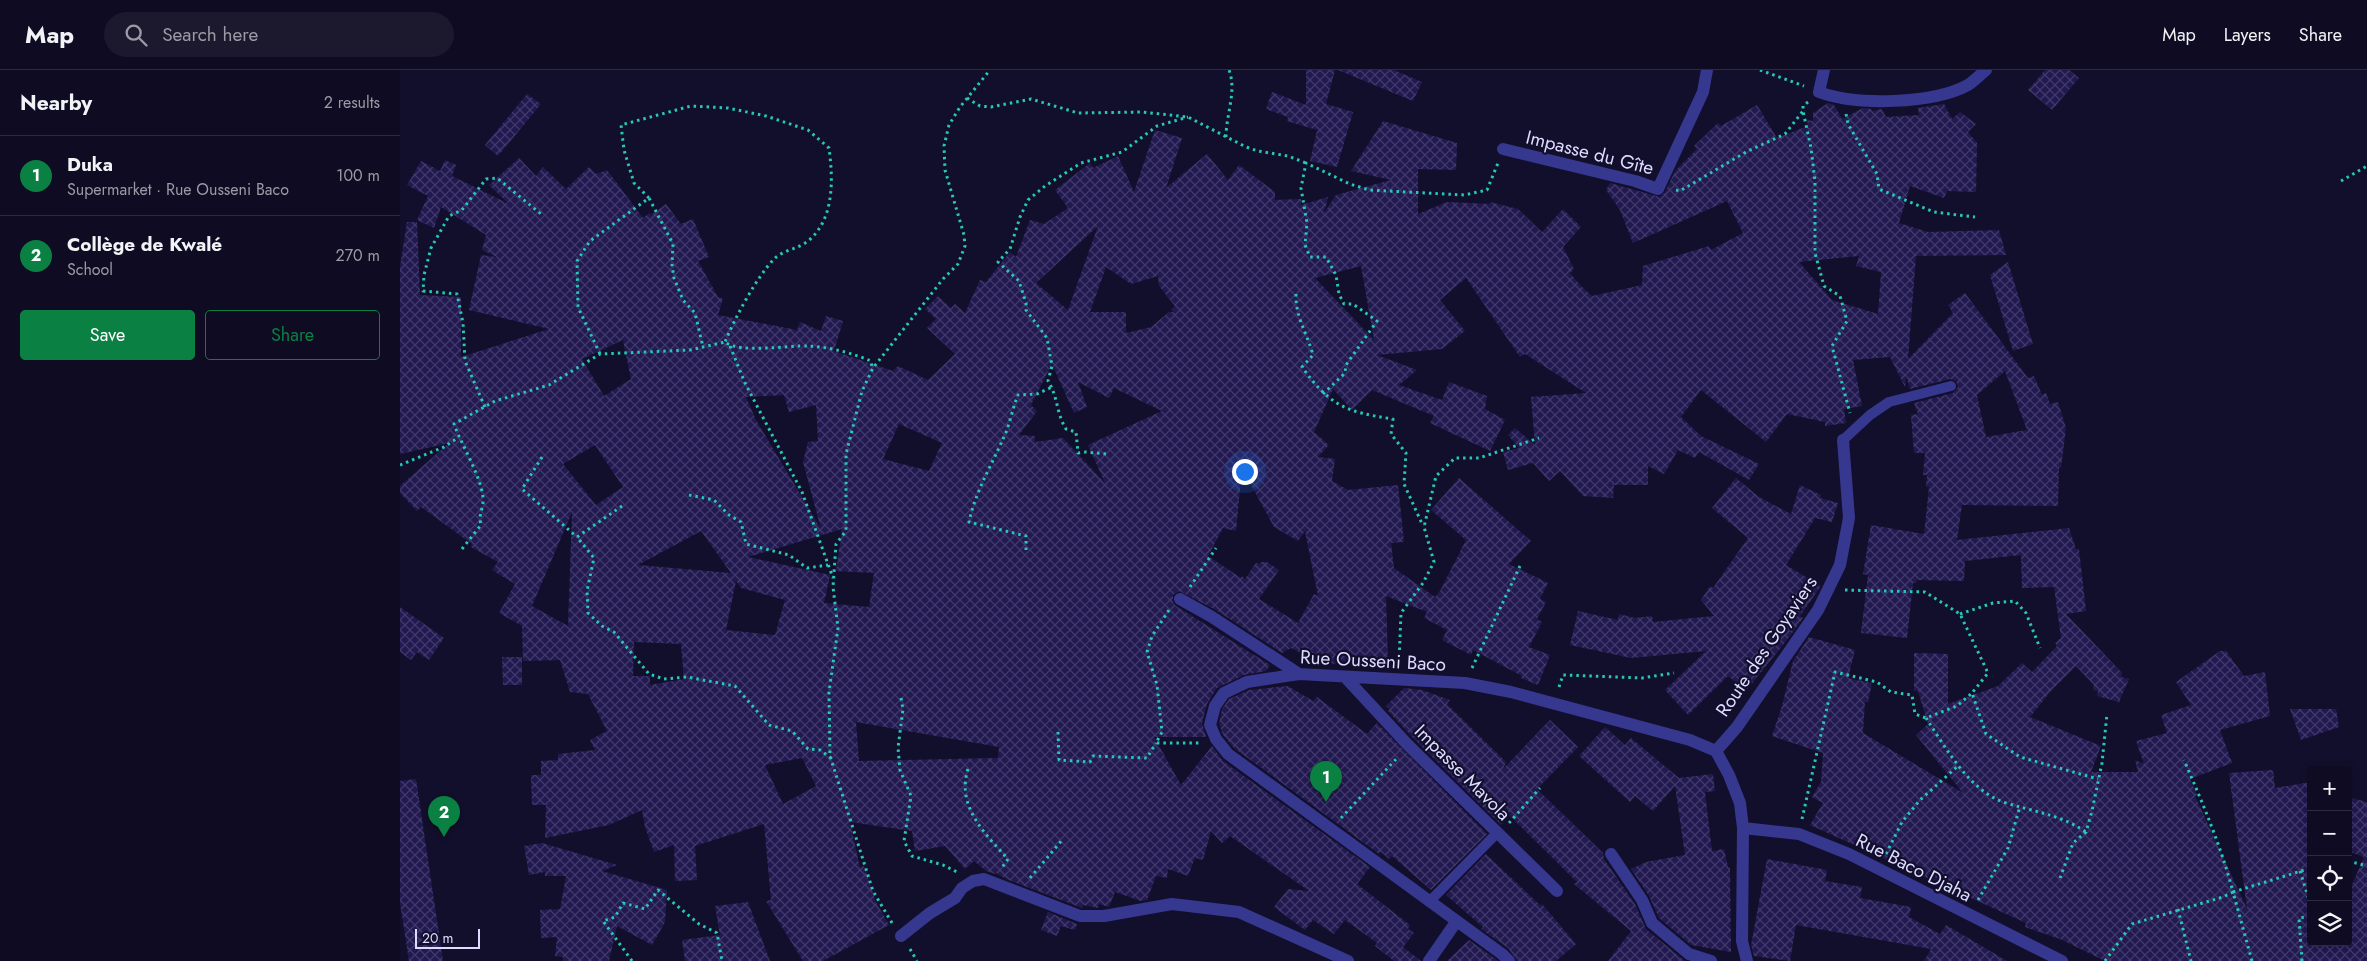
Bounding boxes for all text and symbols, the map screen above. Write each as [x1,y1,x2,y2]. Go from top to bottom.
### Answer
search box [104,12,454,57]
text: Map [25,17,74,52]
icon: search [122,21,150,49]
text: Search here [162,21,258,48]
text: Map [2162,22,2196,48]
text: Layers [2224,22,2271,48]
text: Share [2299,22,2342,48]
text: Nearby [20,88,92,118]
text: 2 results [324,91,380,114]
street label: Impasse du Gîte [1523,124,1657,181]
text: Duka [67,151,113,178]
text: 1 [32,164,40,187]
text: 100 m [336,164,380,187]
text: Supermarket · Rue Ousseni Baco [67,178,289,201]
text: Collège de Kwalé [67,231,222,258]
text: 2 [31,244,41,267]
text: 270 m [336,244,380,267]
text: School [67,258,113,281]
button: Save [20,310,195,360]
button: Share [205,310,380,360]
your location [1232,459,1258,485]
street label: Route des Goyaviers [1709,570,1824,722]
street label: Rue Ousseni Baco [1299,643,1447,678]
street label: Impasse Mavola [1408,718,1517,827]
pin: 1 [1310,761,1342,802]
map controls [2307,766,2352,946]
button: + [2307,766,2352,811]
pin: 2 [428,796,460,837]
button: − [2307,811,2352,856]
street label: Rue Baco Djaha [1851,827,1976,908]
button: locate [2307,856,2352,901]
button: layers [2307,901,2352,946]
scale bar [415,926,480,949]
text: 20 m [422,928,454,948]

